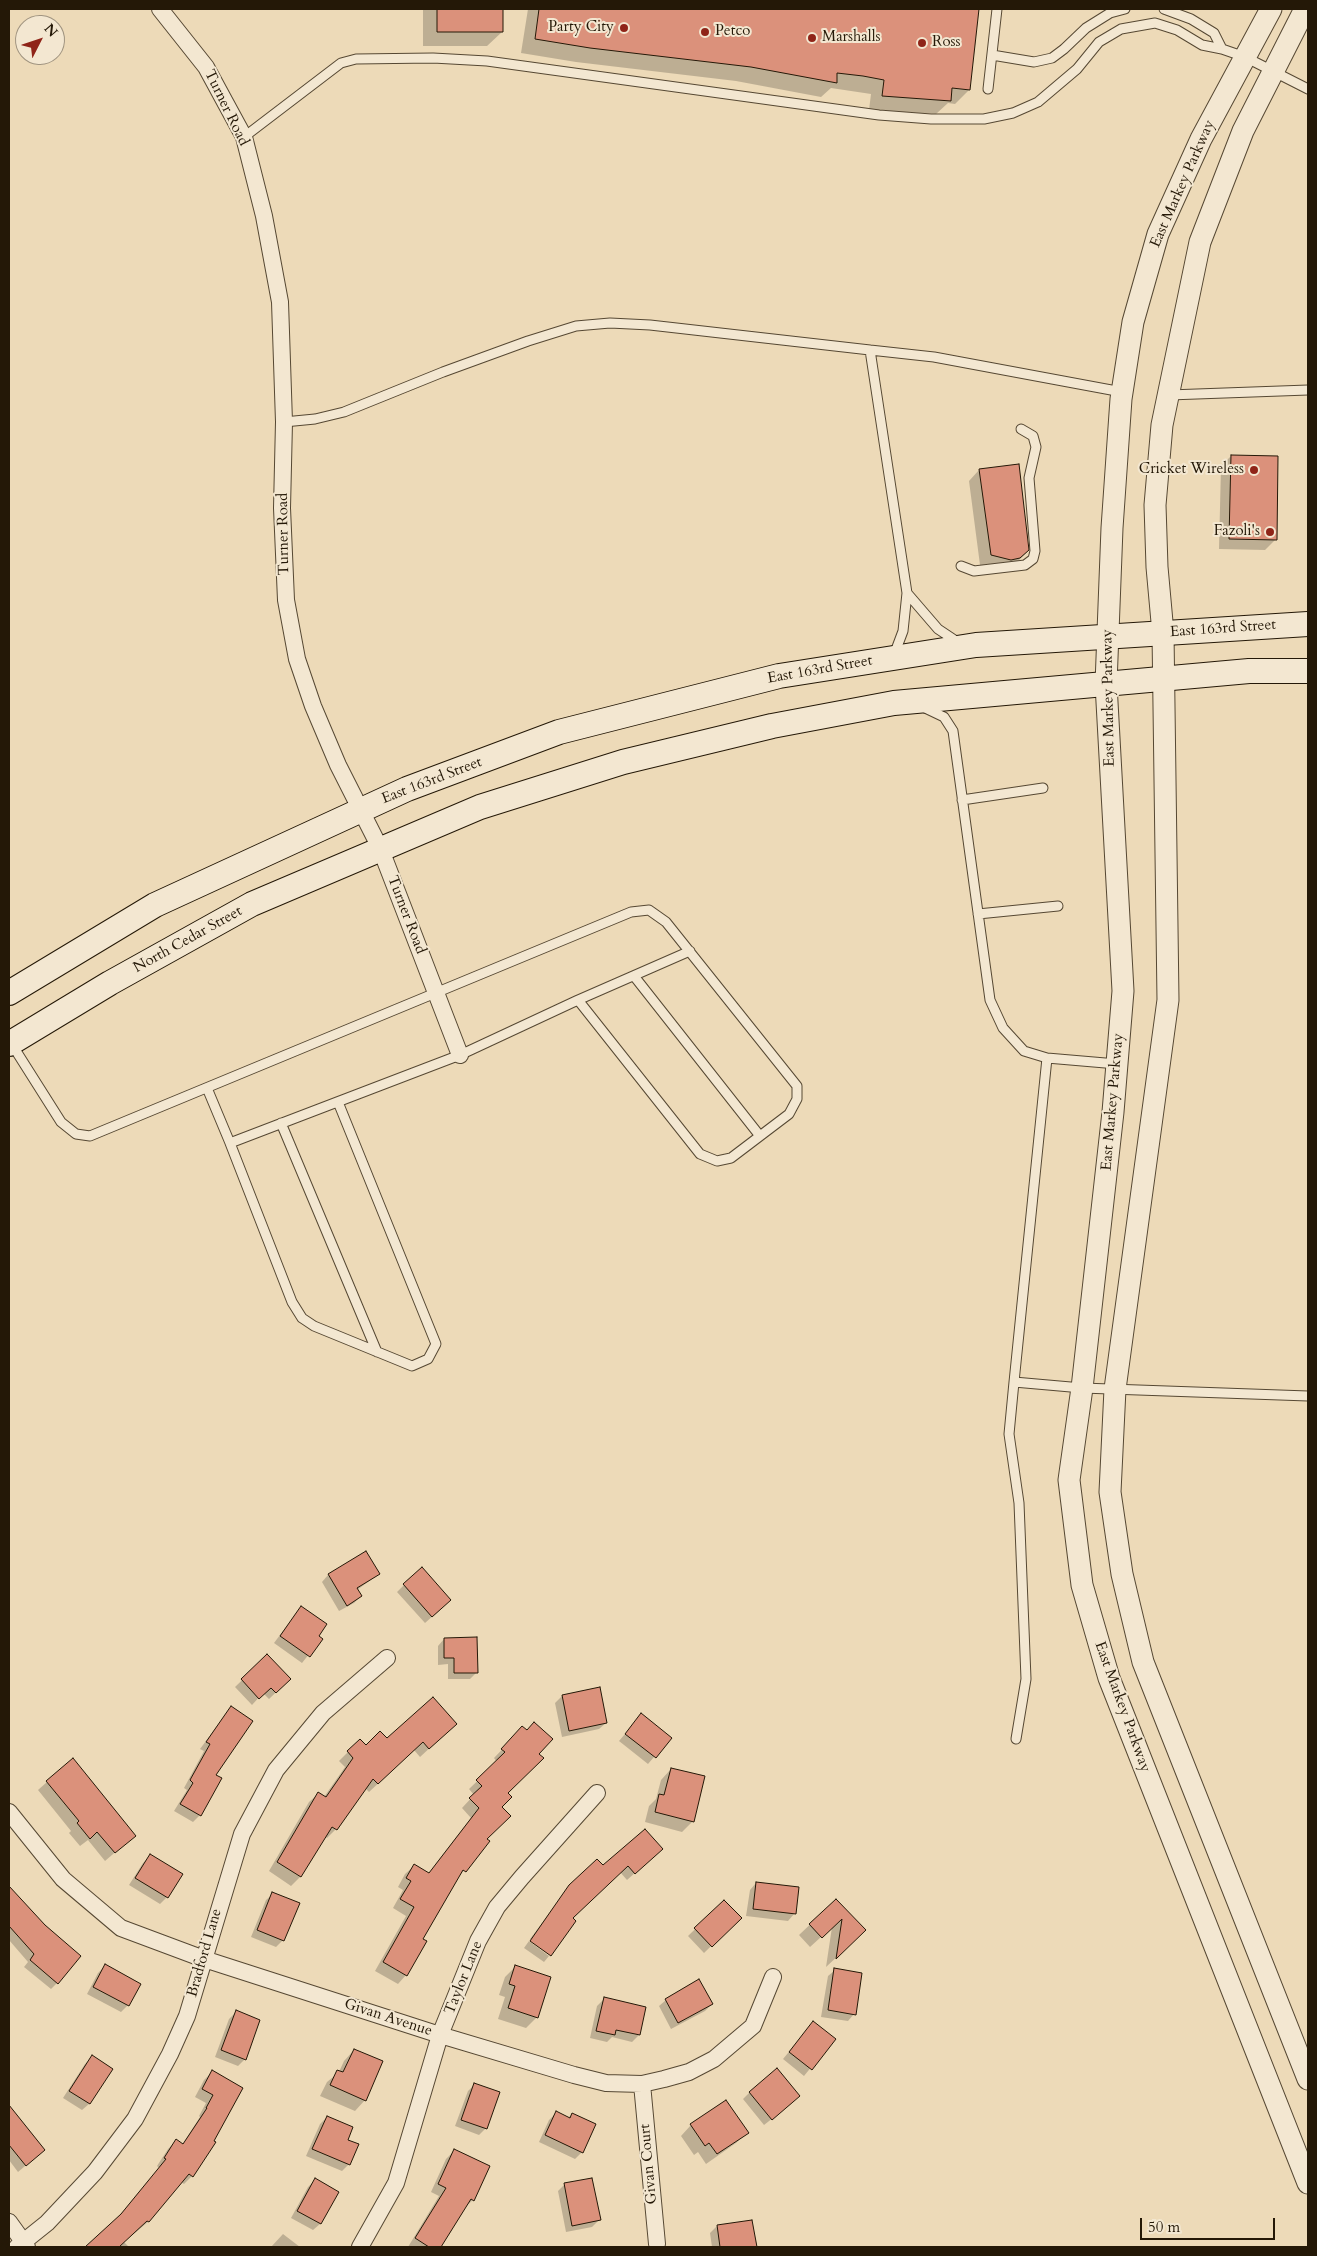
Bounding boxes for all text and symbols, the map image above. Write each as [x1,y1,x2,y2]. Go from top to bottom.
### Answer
north arrow [15,15,65,65]
place label: Party City [548,19,614,37]
text: N [40,20,62,41]
marker: Party City [618,22,630,34]
place label: Petco [715,23,750,41]
marker: Petco [699,26,711,38]
place label: Marshalls [822,29,880,47]
marker: Marshalls [806,32,818,44]
place label: Ross [932,34,961,52]
marker: Ross [916,37,928,49]
street label: Turner Road [200,67,252,149]
street label: East Markey Parkway [1147,117,1219,251]
place label: Cricket Wireless [1139,461,1244,479]
marker: Cricket Wireless [1248,464,1260,476]
street label: Turner Road [274,493,294,575]
place label: Fazoli's [1214,523,1260,541]
marker: Fazoli's [1264,526,1276,538]
street label: East 163rd Street [1169,616,1277,642]
street label: East Markey Parkway [1099,629,1119,767]
street label: East 163rd Street [766,652,874,688]
street label: East 163rd Street [379,754,485,808]
street label: Turner Road [383,873,429,957]
street label: North Cedar Street [130,903,246,977]
street label: East Markey Parkway [1098,1033,1128,1171]
street label: East Markey Parkway [1090,1639,1154,1775]
street label: Bradford Lane [184,1907,226,1999]
street label: Taylor Lane [441,1939,487,2017]
street label: Givan Avenue [342,1995,434,2041]
street label: Givan Court [637,2123,661,2205]
scale bar [1142,2208,1277,2240]
text: 50 m [1148,2217,1180,2237]

